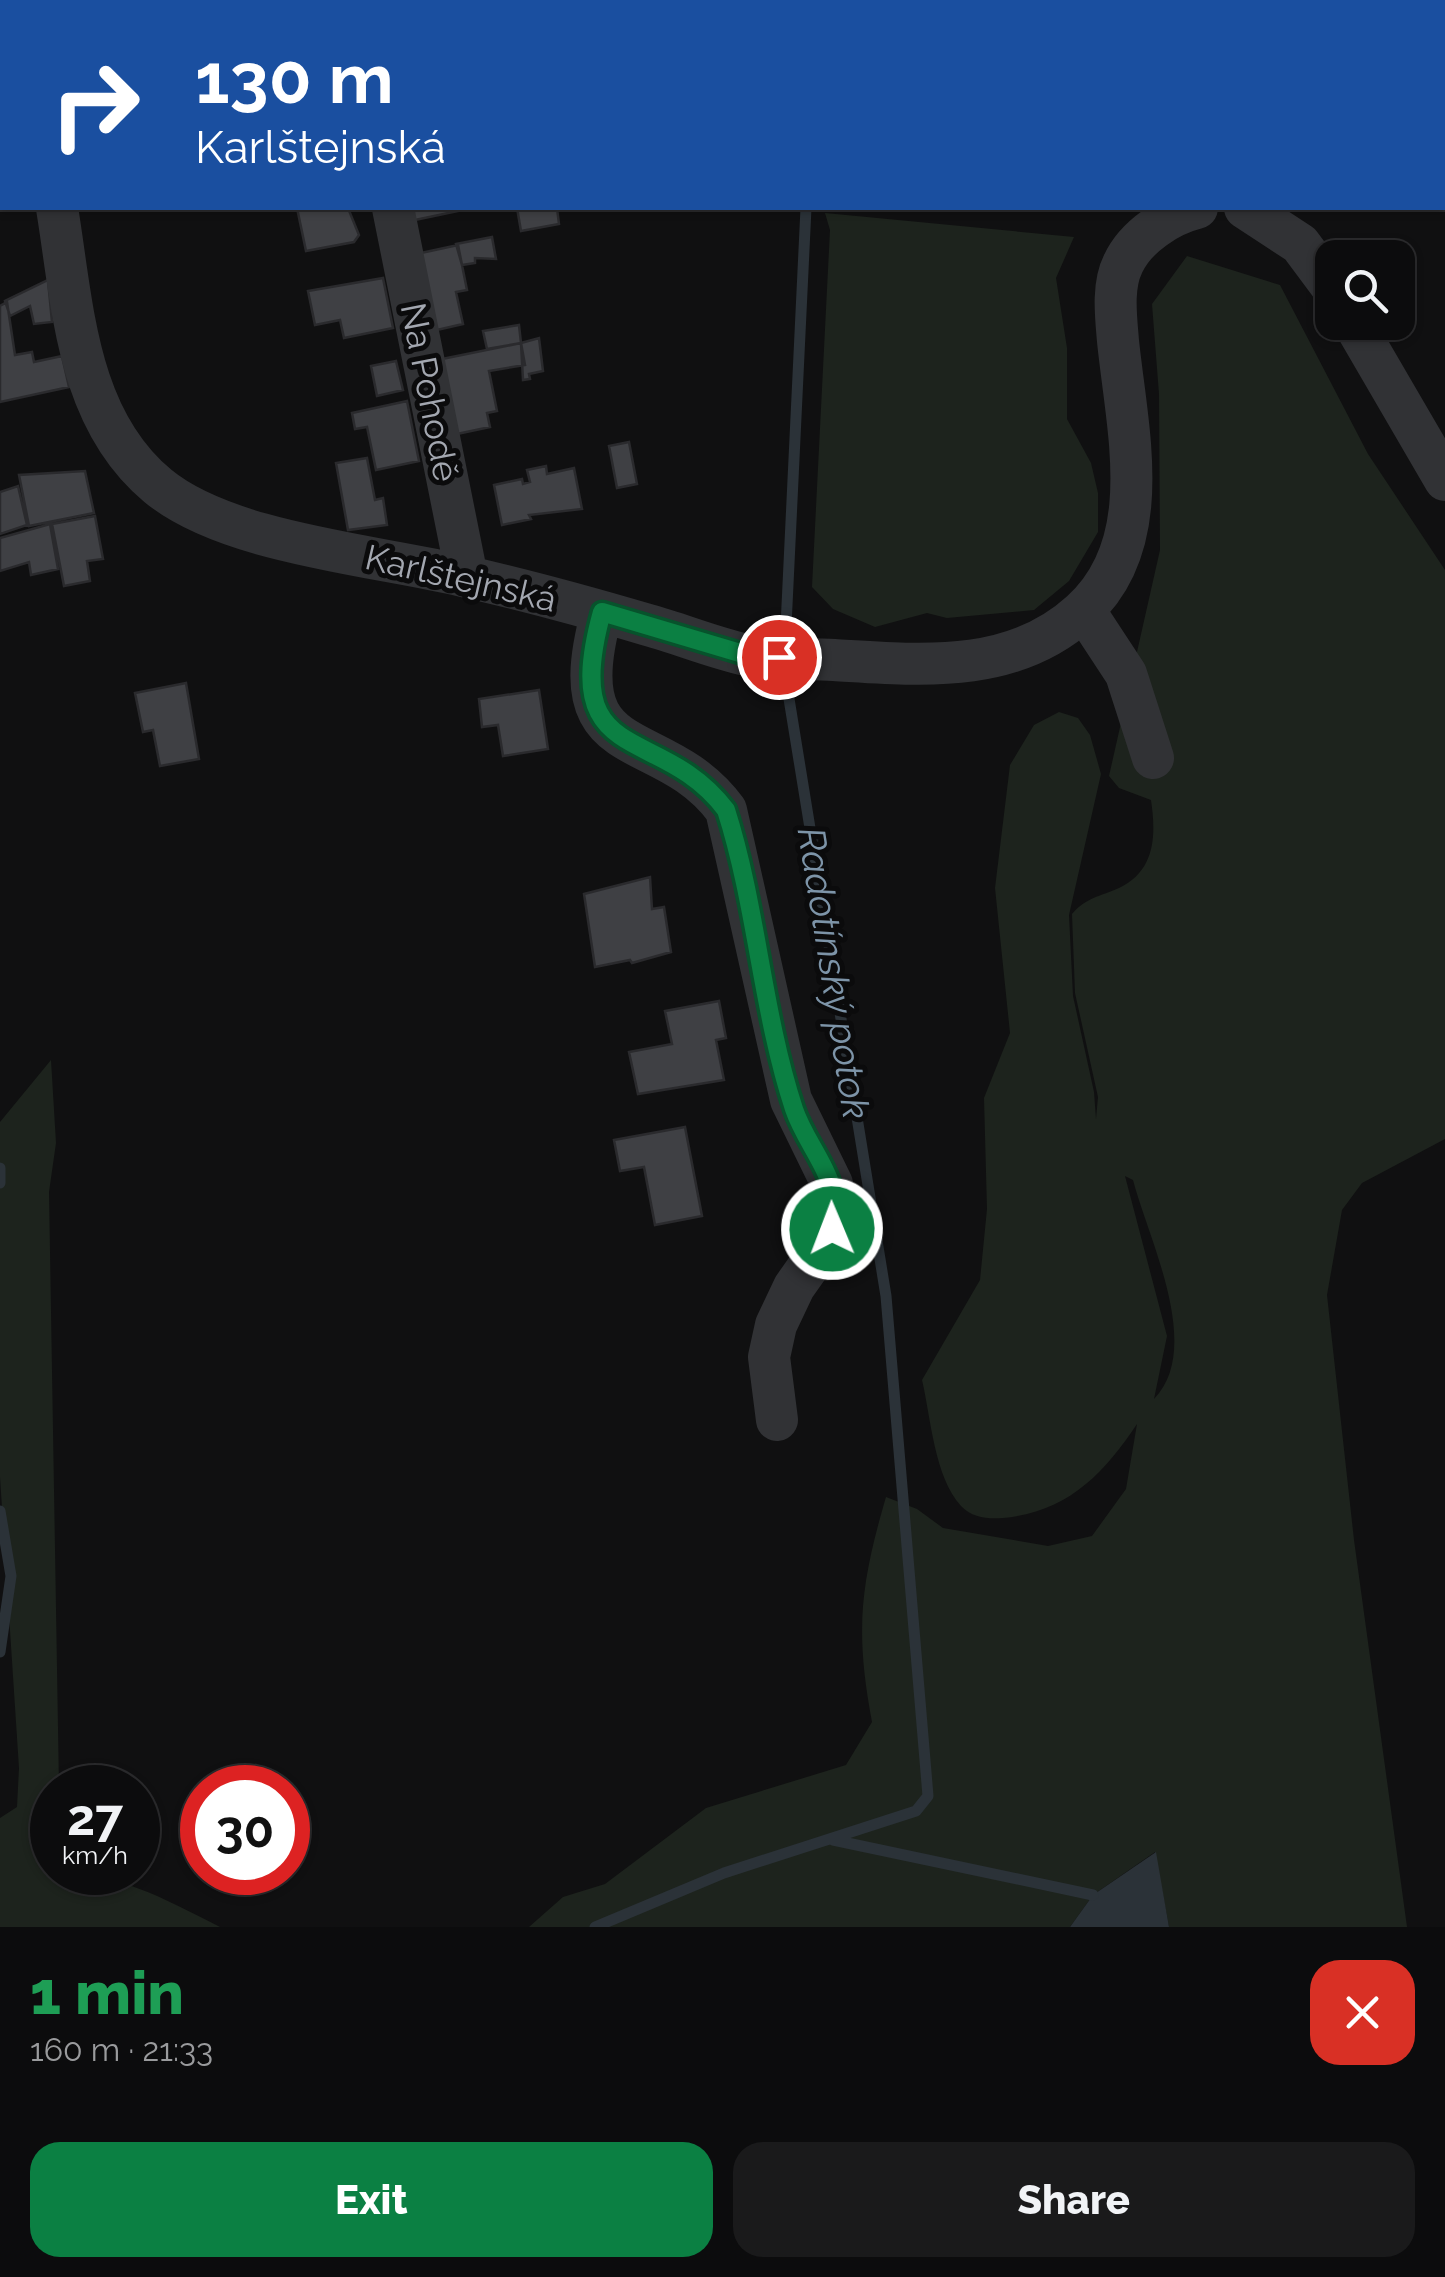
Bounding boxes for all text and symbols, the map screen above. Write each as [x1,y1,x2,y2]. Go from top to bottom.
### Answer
text: 130 m [195,37,394,119]
icon: right [30,40,160,170]
text: Karlštejnská [195,121,446,174]
map controls [1315,240,1415,340]
button: search [1315,240,1415,340]
street label: Na Pohodě [393,299,467,485]
street label: Karlštejnská [361,536,561,620]
pin [737,615,822,700]
icon: arrive [752,630,807,685]
water label: Radotínský potok [789,824,879,1122]
position arrow [780,1177,884,1281]
speed limit sign: 30 [180,1765,310,1895]
text: 27 [67,1788,123,1847]
text: km/h [62,1840,128,1870]
text: 1 min [30,1958,184,2028]
button: close [1310,1960,1415,2065]
text: 160 m · 21:33 [30,2031,213,2068]
button: Exit [30,2142,713,2257]
button: Share [733,2142,1415,2257]

